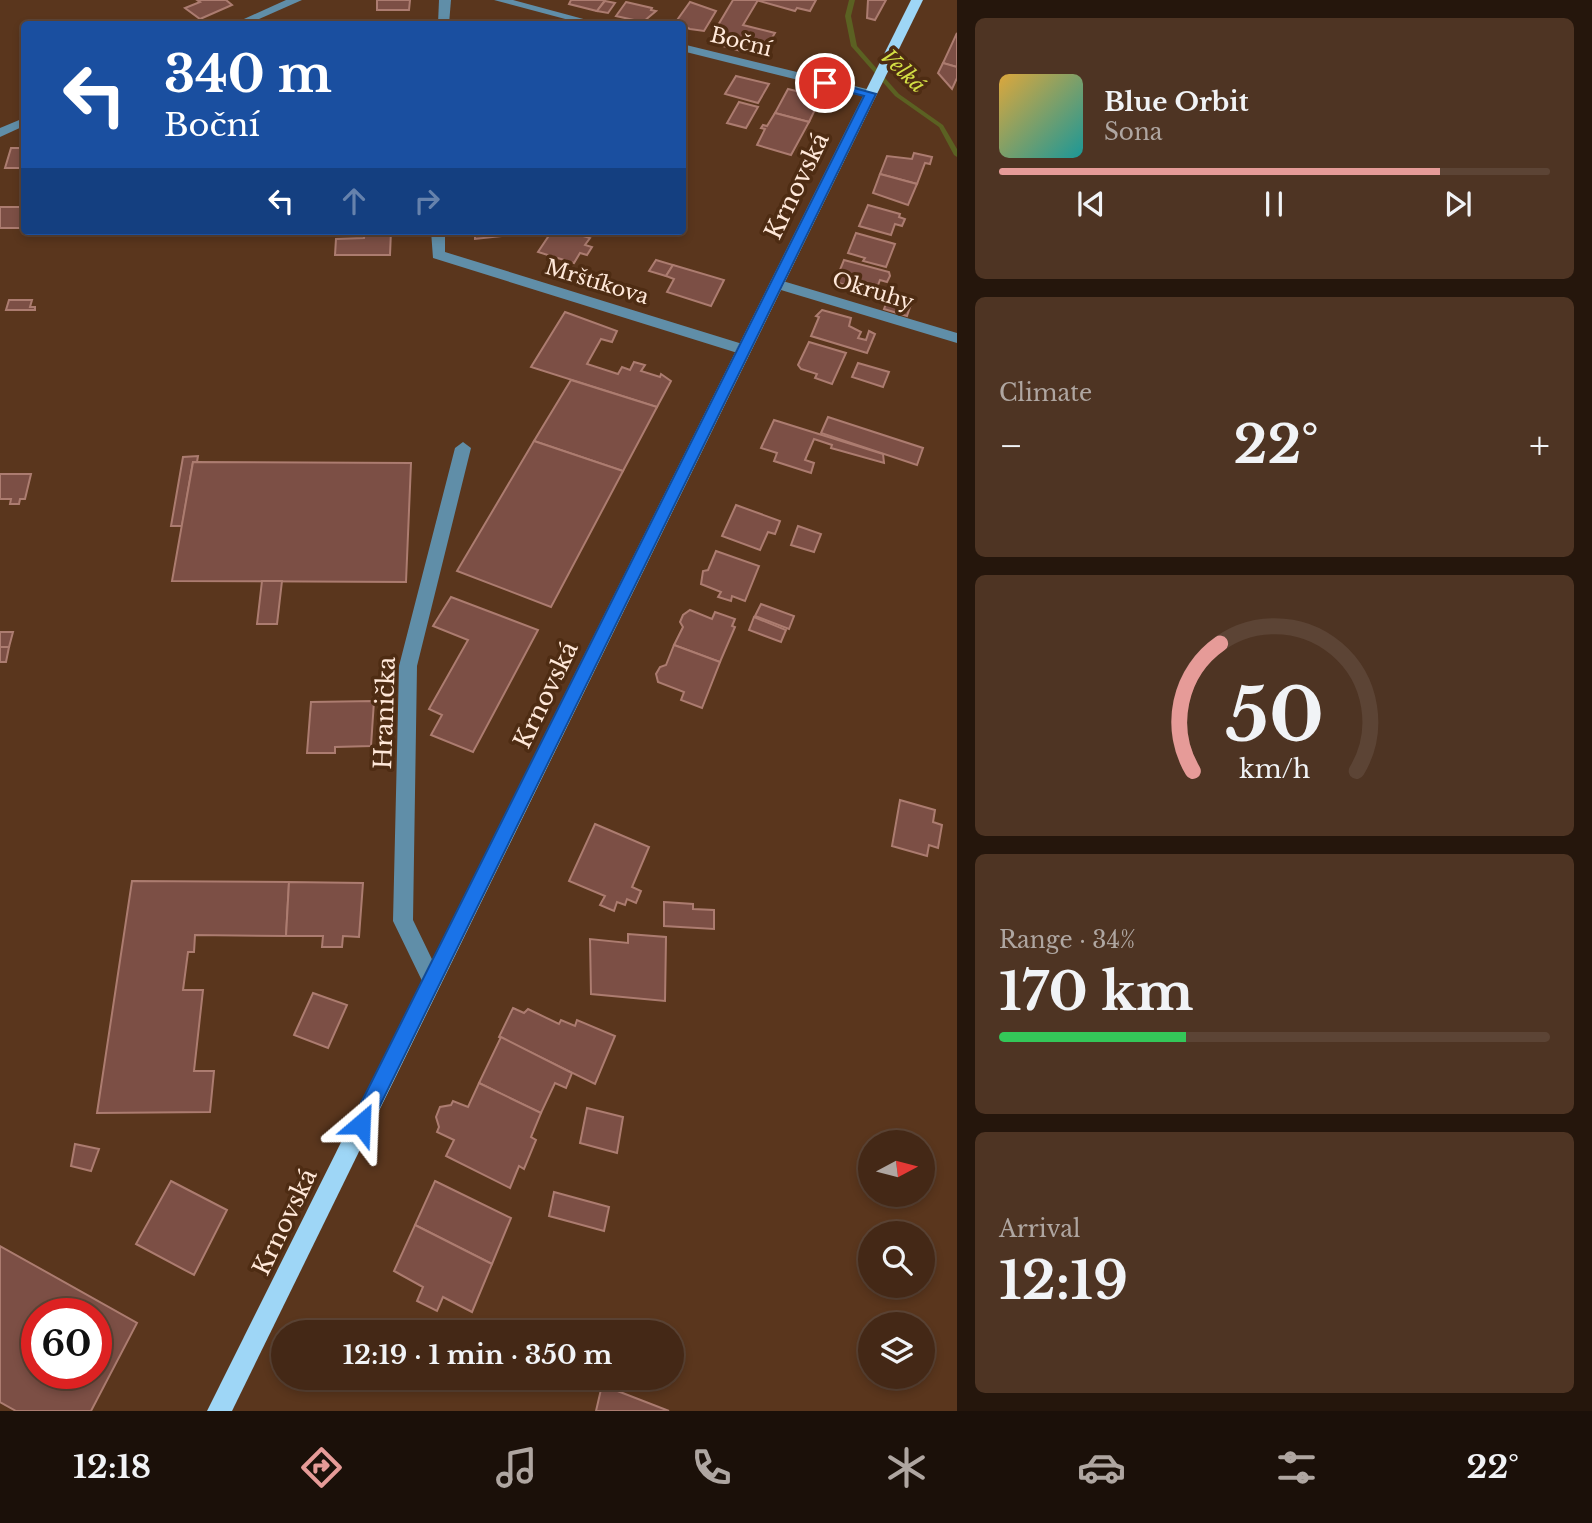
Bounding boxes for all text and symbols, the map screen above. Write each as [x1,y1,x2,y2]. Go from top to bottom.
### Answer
street label: Boční [707,22,775,62]
text: 340 m [164,44,332,105]
water label: Velká [875,44,931,98]
icon: left [49,49,140,140]
pin [795,53,855,113]
icon: arrive [806,64,844,102]
text: Blue Orbit [1104,86,1249,118]
text: Boční [164,105,260,145]
text: Sona [1104,118,1162,146]
street label: Krnovská [758,127,835,244]
icon: left [262,182,300,220]
icon: ahead [335,182,373,220]
icon: right [408,182,446,220]
icon: previous [1072,185,1110,223]
icon: pause [1255,185,1293,223]
icon: next [1439,185,1477,223]
street label: Mrštíkova [542,254,652,310]
street label: Okruhy [829,266,918,316]
text: Climate [999,379,1092,407]
text: 22° [1234,413,1319,477]
text: − [999,422,1023,469]
text: + [1529,422,1550,469]
street label: Krnovská [507,636,584,753]
street label: Hranička [368,656,401,770]
text: 50 [1225,671,1324,762]
text: km/h [1239,754,1310,785]
text: Range · 34% [999,926,1135,954]
text: 170 km [999,960,1194,1024]
position arrow [324,1087,398,1161]
north arrow [858,1130,934,1208]
map controls [858,1130,935,1389]
street label: Krnovská [246,1163,323,1280]
text: Arrival [999,1215,1080,1243]
button: search [858,1221,935,1298]
text: 12:19 [999,1249,1128,1313]
speed limit sign: 60 [21,1298,112,1389]
button: layers [858,1312,935,1389]
text: 12:19 · 1 min · 350 m [343,1339,612,1371]
icon: directions [297,1443,346,1492]
icon: music [492,1443,541,1492]
icon: phone [687,1443,736,1492]
icon: climate [882,1443,931,1492]
icon: car [1077,1443,1126,1492]
icon: filters [1272,1443,1321,1492]
text: 12:18 [73,1447,151,1487]
text: 22° [1467,1447,1519,1487]

